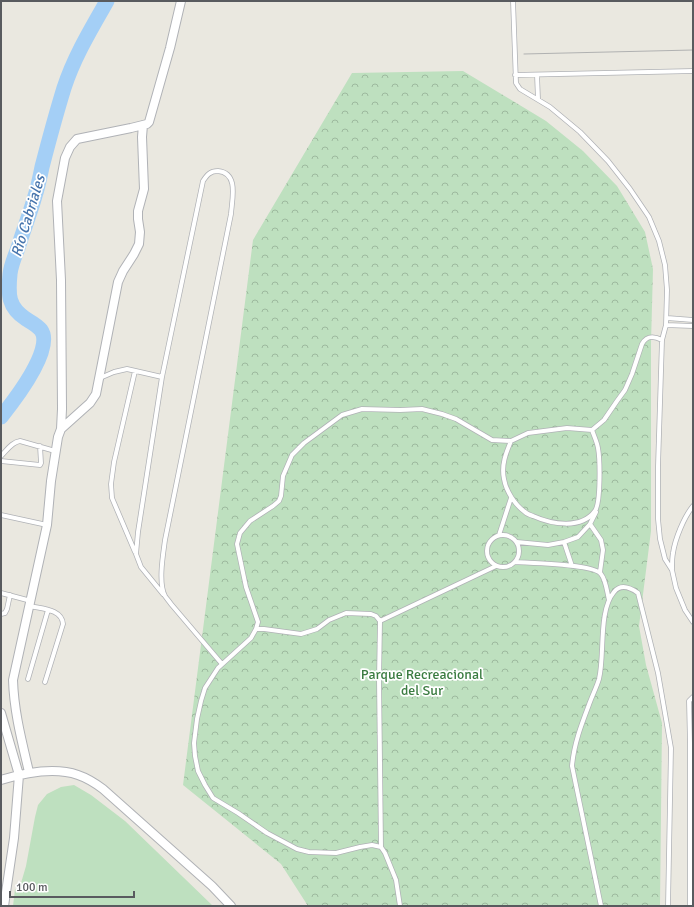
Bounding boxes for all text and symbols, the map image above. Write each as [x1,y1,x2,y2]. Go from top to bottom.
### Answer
water label: Río Cabriales [7,172,49,259]
park label: Parque Recreacional del Sur [361,666,483,699]
scale bar [10,873,134,899]
text: 100 m [16,880,48,895]

